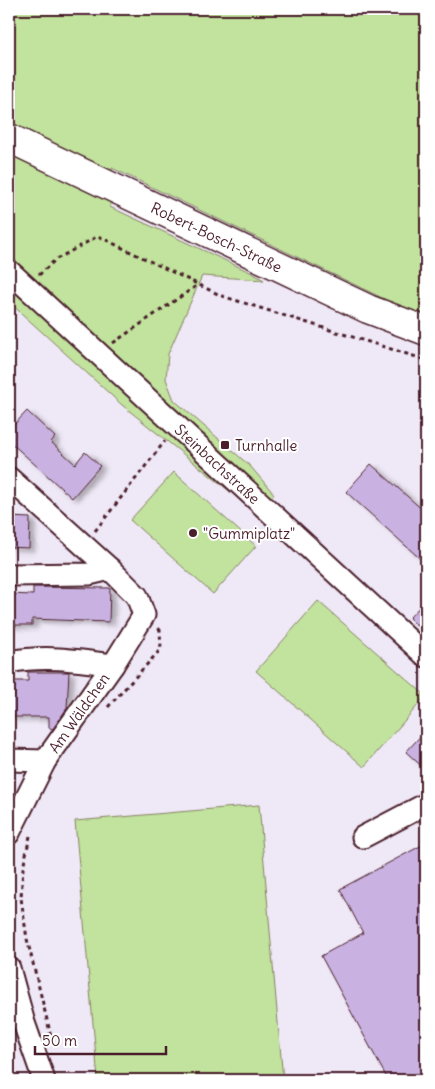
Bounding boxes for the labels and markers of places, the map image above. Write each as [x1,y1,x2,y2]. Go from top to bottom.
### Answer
place label: Turnhalle [235,436,297,455]
marker: Turnhalle [219,439,231,451]
place label: "Gummiplatz" [203,524,295,543]
marker: "Gummiplatz" [187,527,199,539]

